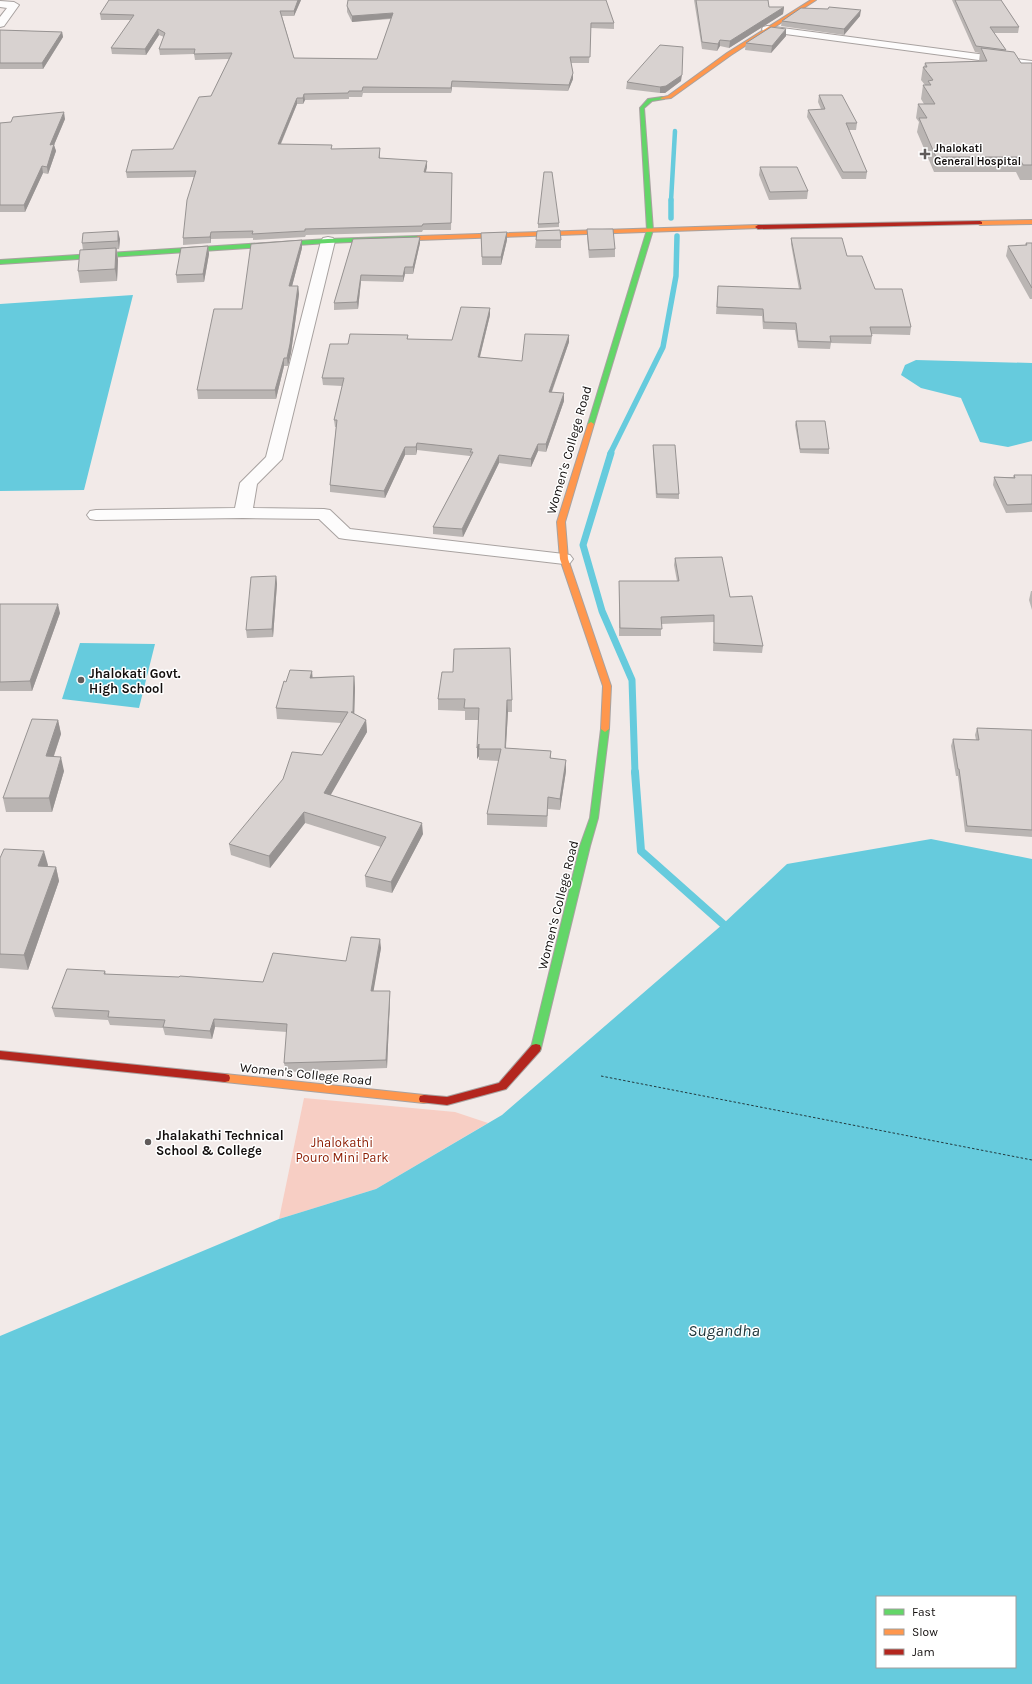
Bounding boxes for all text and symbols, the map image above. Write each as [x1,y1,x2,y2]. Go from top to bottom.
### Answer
place label: Jhalokati General Hospital [934,142,1021,168]
marker: Jhalokati General Hospital [919,148,931,160]
street label: Women's College Road [543,384,595,516]
place label: Jhalokati Govt. High School [89,666,181,696]
marker: Jhalokati Govt. High School [76,675,86,685]
street label: Women's College Road [535,839,581,971]
street label: Women's College Road [239,1060,373,1088]
place label: Jhalakathi Technical School & College [156,1128,284,1158]
park label: Jhalokathi Pouro Mini Park [295,1135,389,1165]
marker: Jhalakathi Technical School & College [143,1137,153,1147]
water label: Sugandha [688,1320,760,1340]
legend [876,1596,1016,1668]
text: Fast [912,1605,936,1619]
text: Slow [912,1625,938,1639]
text: Jam [912,1645,935,1659]

